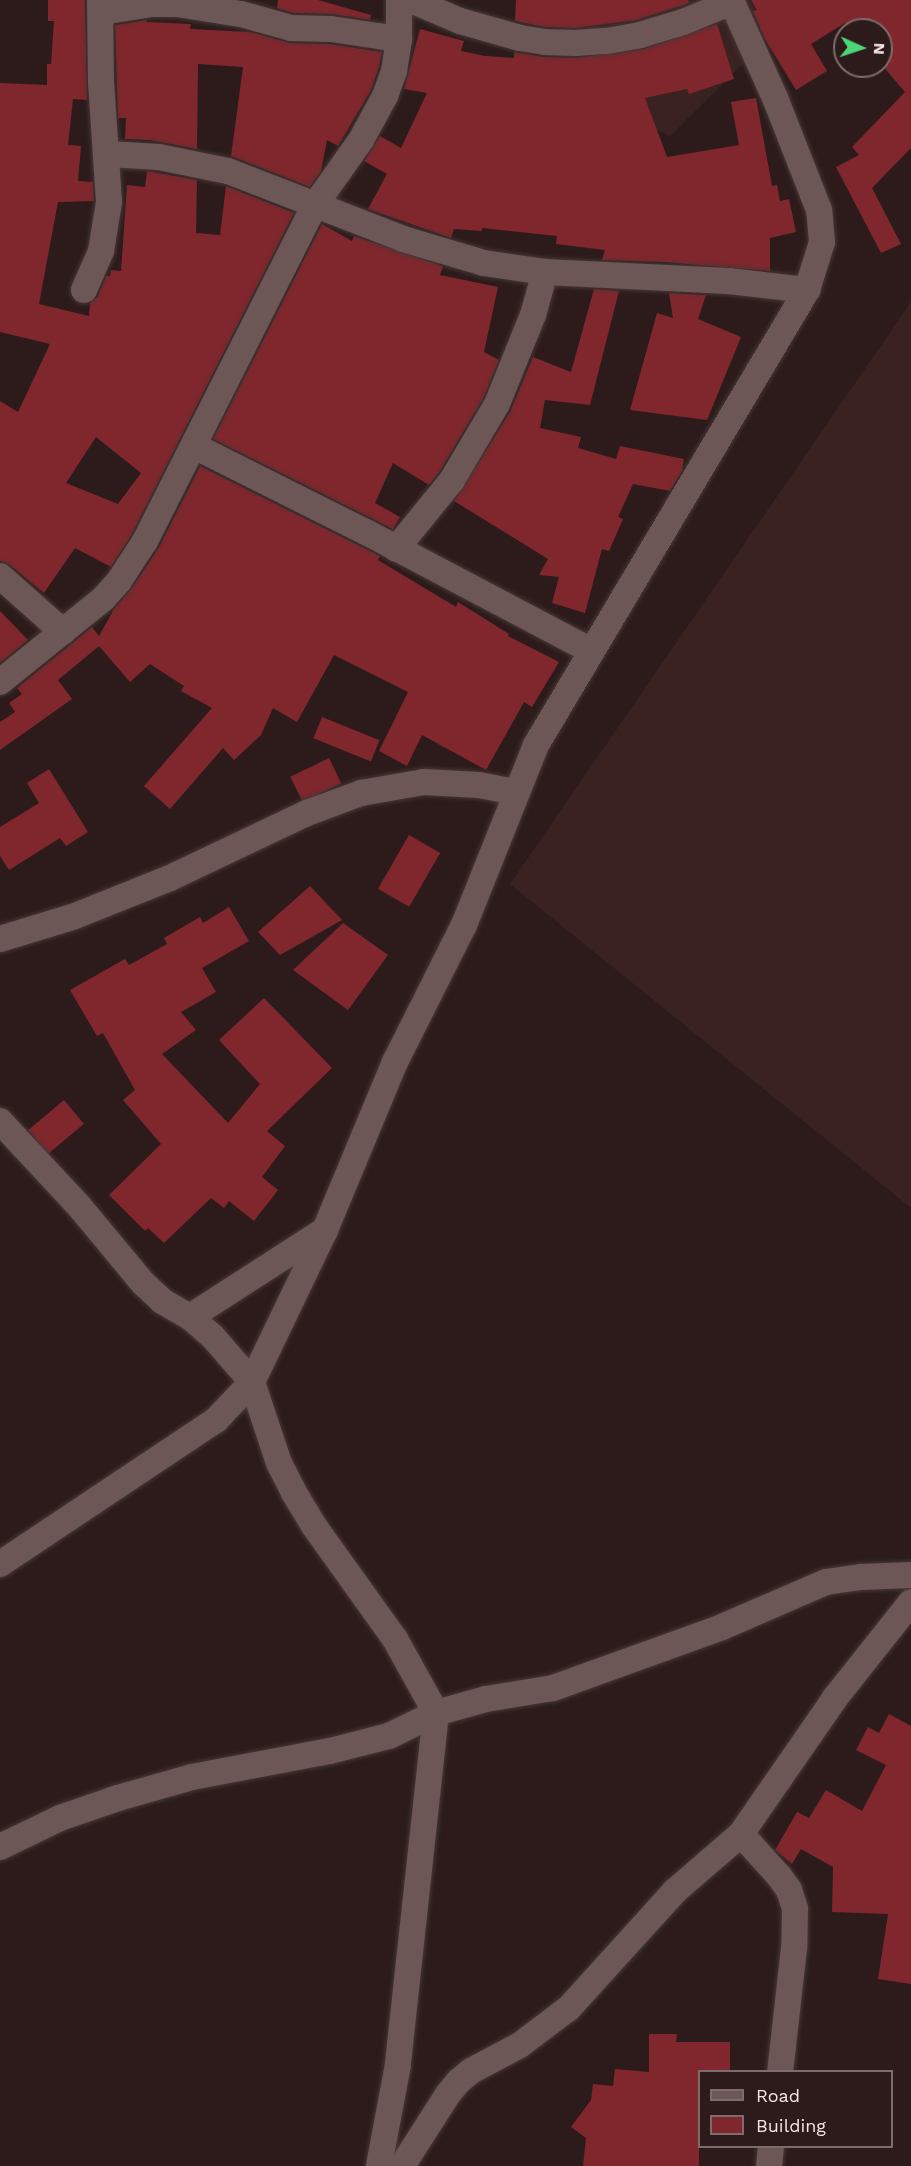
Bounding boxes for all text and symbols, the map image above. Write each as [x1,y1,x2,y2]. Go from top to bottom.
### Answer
north arrow [833,18,893,78]
text: N [870,42,889,55]
legend [698,2070,893,2148]
text: Road [756,2085,800,2106]
text: Building [756,2115,826,2136]

